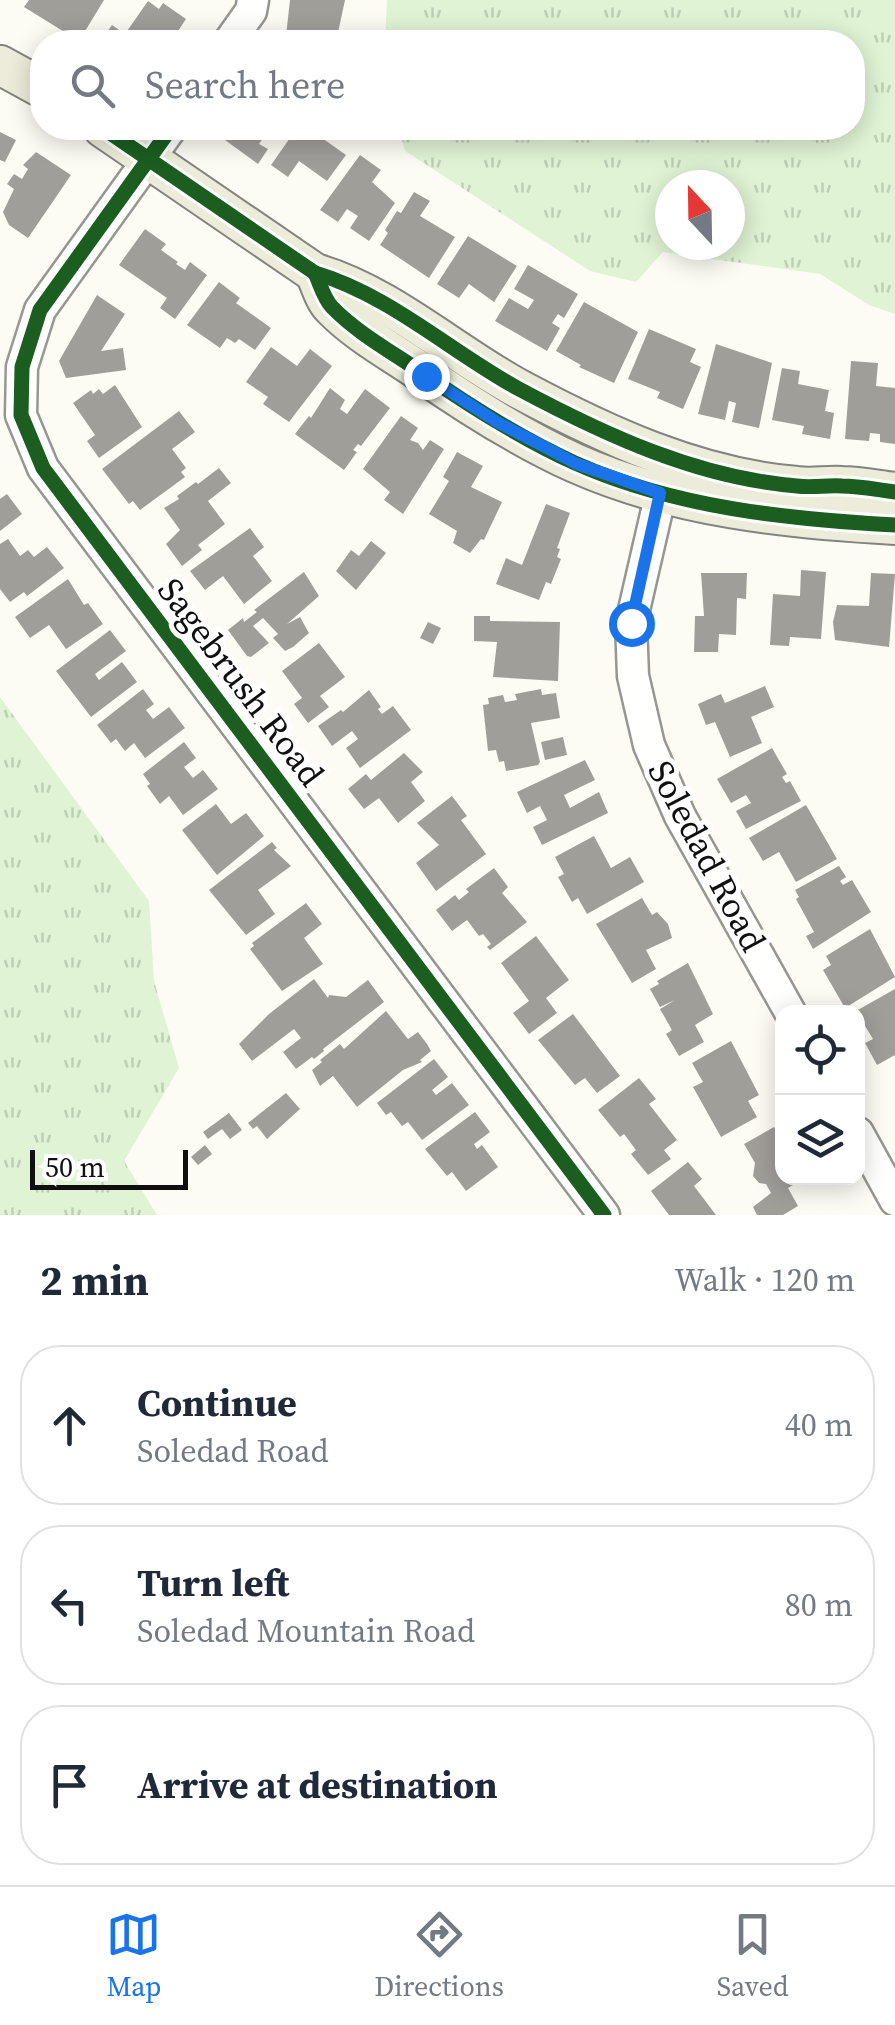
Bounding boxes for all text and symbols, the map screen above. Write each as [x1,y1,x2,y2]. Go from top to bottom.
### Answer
search box [30,30,865,140]
icon: search [65,58,120,113]
text: Search here [145,59,345,111]
north arrow [655,170,745,260]
route end [404,354,450,400]
street label: Sagebrush Road [147,568,335,796]
route start [609,601,655,647]
street label: Soledad Road [637,752,777,960]
map controls [775,1005,865,1185]
button: locate [775,1005,865,1095]
button: layers [775,1095,865,1185]
scale bar [30,1145,188,1190]
text: 50 m [45,1148,105,1186]
text: 2 min [40,1251,149,1309]
text: Walk · 120 m [674,1258,855,1302]
text: Continue [137,1377,297,1429]
icon: ahead [42,1398,97,1453]
text: 40 m [785,1403,853,1447]
text: Soledad Road [137,1429,329,1473]
text: Turn left [137,1557,289,1609]
icon: left [42,1578,97,1633]
text: 80 m [785,1583,853,1627]
text: Soledad Mountain Road [137,1609,475,1653]
icon: arrive [42,1758,97,1813]
text: Arrive at destination [137,1759,498,1811]
tab: Map [106,1907,161,2005]
tab: Directions [374,1907,504,2005]
tab: Saved [717,1907,789,2005]

